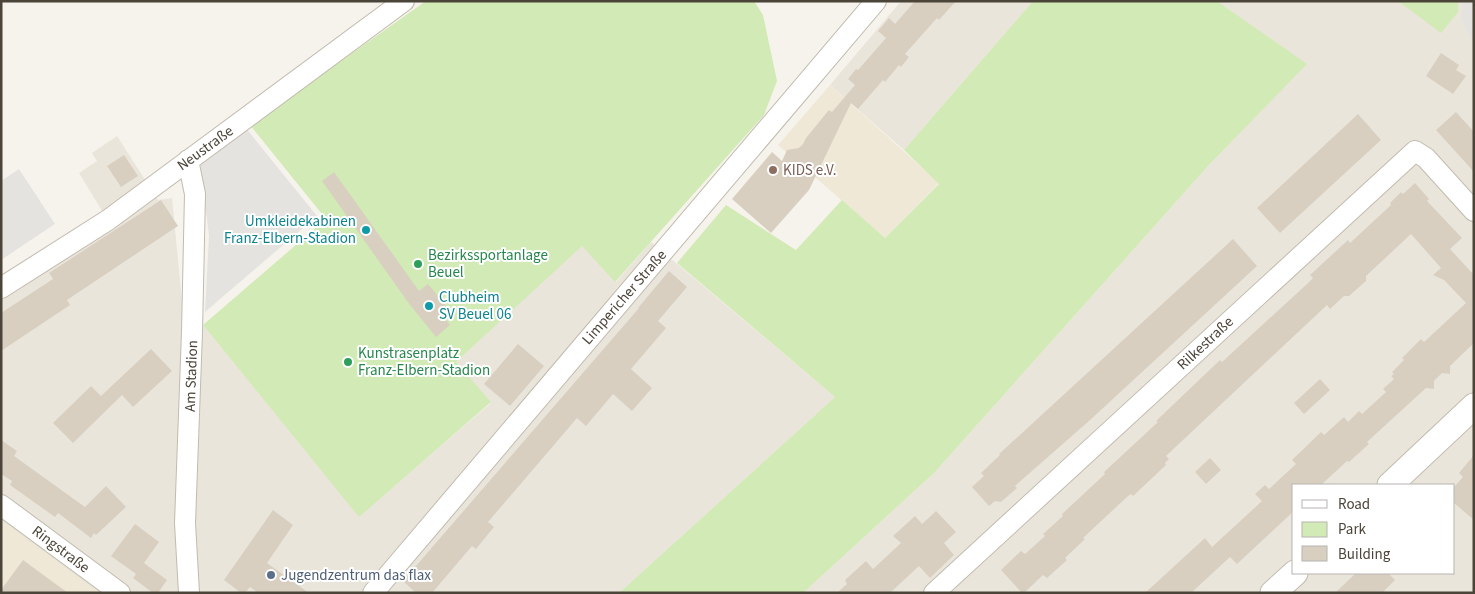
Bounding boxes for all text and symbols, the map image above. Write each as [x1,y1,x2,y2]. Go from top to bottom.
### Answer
street label: Neustraße [173,121,238,176]
place label: KIDS e.V. [783,160,837,181]
marker: KIDS e.V. [767,164,779,176]
place label: Umkleidekabinen Franz-Elbern-Stadion [224,211,356,249]
marker: Umkleidekabinen Franz-Elbern-Stadion [360,224,372,236]
place label: Bezirkssportanlage Beuel [428,245,548,283]
street label: Limpericher Straße [577,245,672,349]
marker: Bezirkssportanlage Beuel [412,258,424,270]
place label: Clubheim SV Beuel 06 [439,287,511,325]
marker: Clubheim SV Beuel 06 [423,300,435,312]
street label: Rilkestraße [1173,312,1238,375]
street label: Am Stadion [180,340,203,412]
place label: Kunstrasenplatz Franz-Elbern-Stadion [358,343,490,381]
marker: Kunstrasenplatz Franz-Elbern-Stadion [342,356,354,368]
legend [1292,484,1455,574]
text: Road [1338,494,1370,515]
text: Park [1338,519,1367,540]
street label: Ringstraße [27,521,94,578]
text: Building [1338,544,1391,565]
place label: Jugendzentrum das flax [281,565,431,586]
marker: Jugendzentrum das flax [265,569,277,581]

